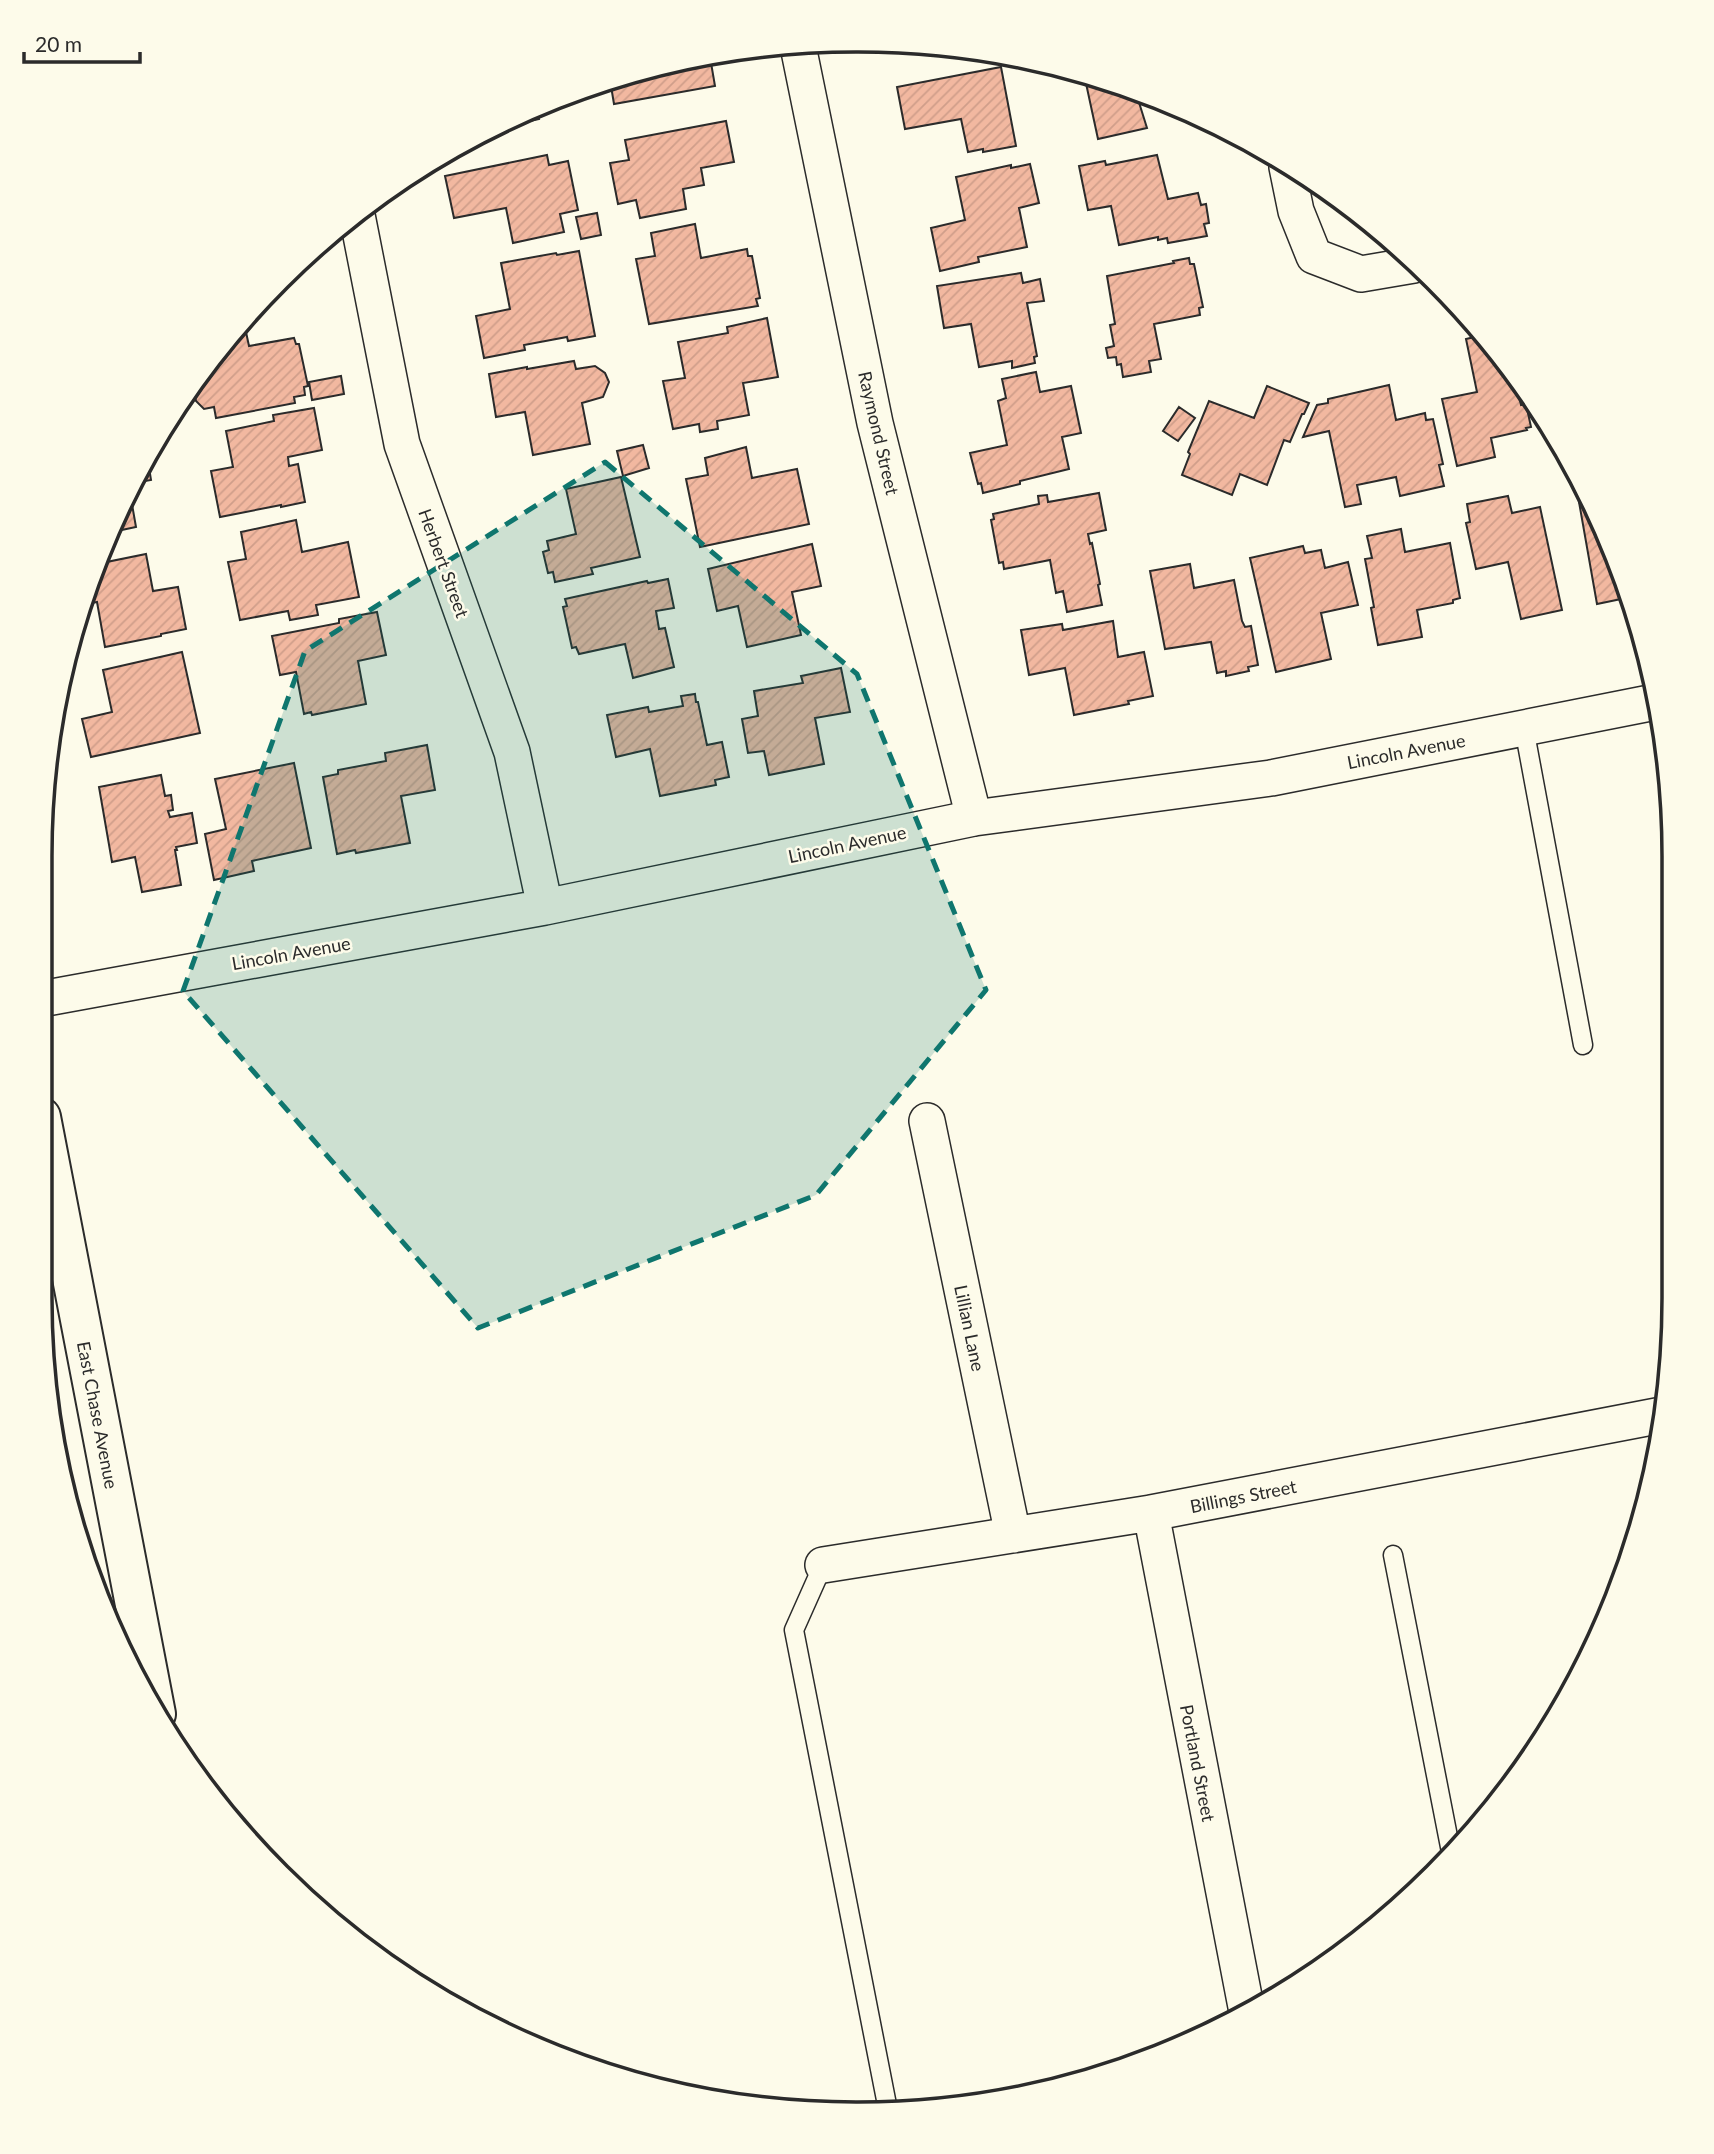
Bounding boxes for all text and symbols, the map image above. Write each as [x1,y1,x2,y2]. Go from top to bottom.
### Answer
scale bar [24,21,140,65]
text: 20 m [35,31,82,56]
street label: Raymond Street [854,369,904,498]
street label: Herbert Street [414,506,474,621]
street label: Lincoln Avenue [1345,729,1467,773]
street label: Lincoln Avenue [786,821,908,867]
street label: Lincoln Avenue [230,932,352,974]
street label: Lillian Lane [950,1283,990,1373]
street label: East Chase Avenue [73,1339,123,1491]
street label: Billings Street [1188,1475,1299,1517]
street label: Portland Street [1176,1703,1220,1824]

